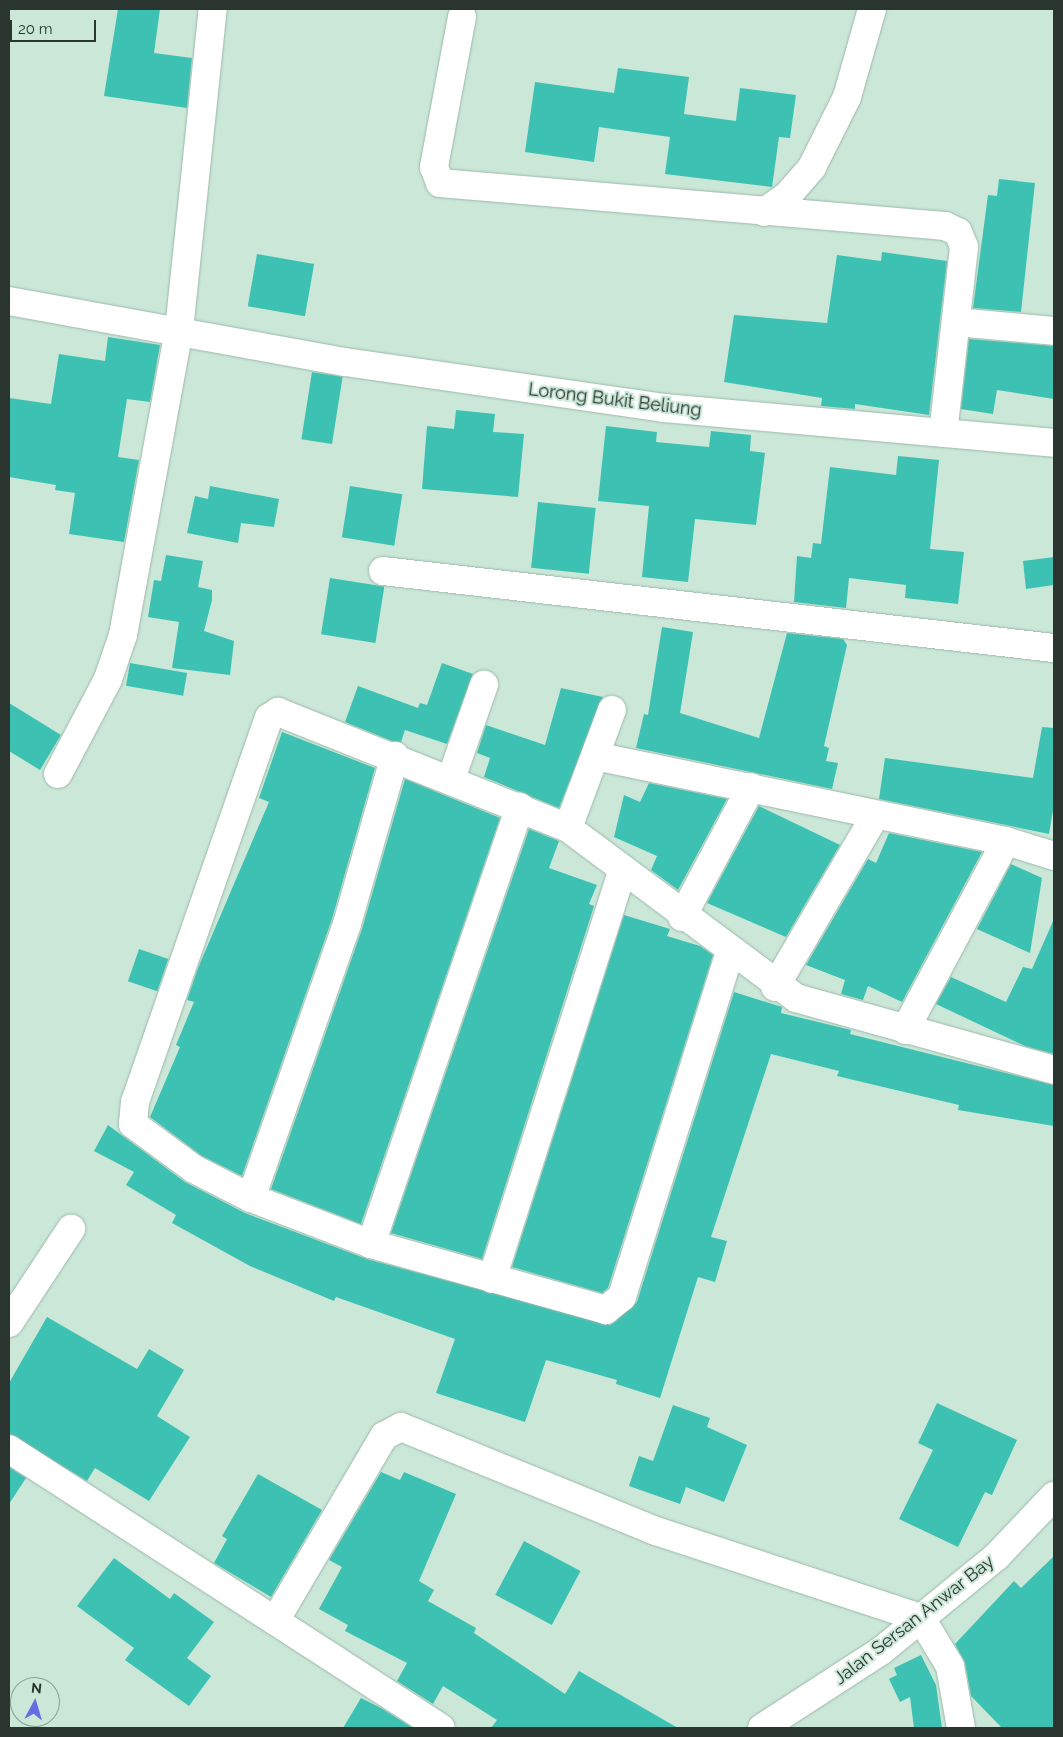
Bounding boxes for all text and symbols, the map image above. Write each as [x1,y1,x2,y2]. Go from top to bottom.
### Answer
scale bar [12,10,99,42]
text: 20 m [18,20,53,38]
street label: Lorong Bukit Beliung [527,379,703,421]
street label: Jalan Sersan Anwar Bay [829,1550,999,1690]
north arrow [10,1677,60,1727]
text: N [30,1680,43,1697]

